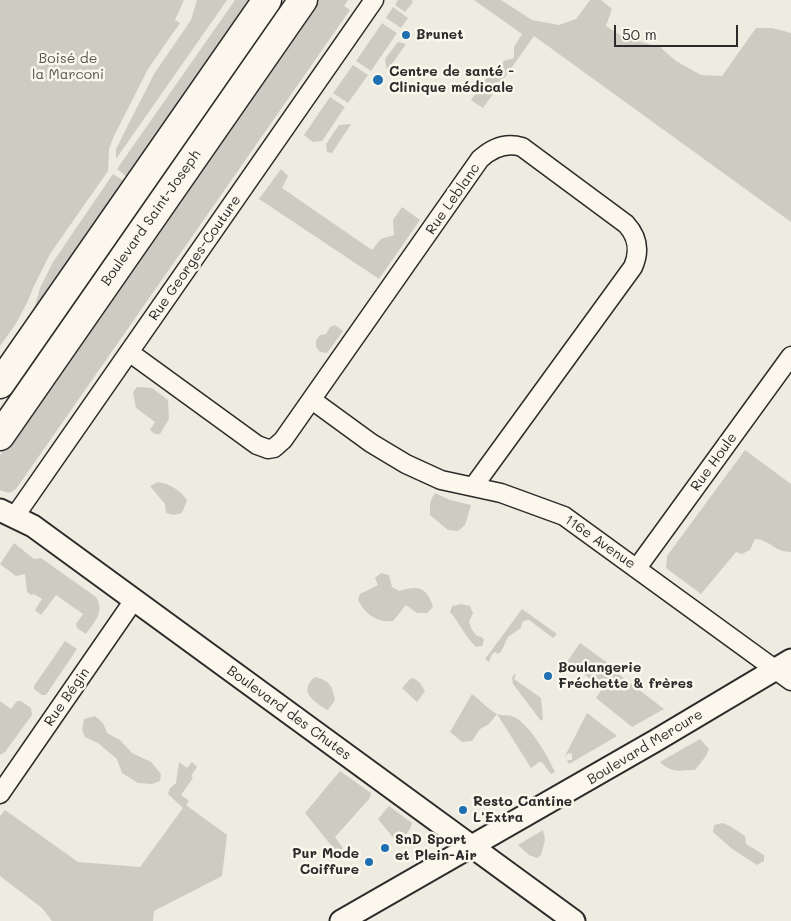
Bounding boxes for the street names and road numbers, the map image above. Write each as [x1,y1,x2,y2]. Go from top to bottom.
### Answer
street label: Boulevard Saint-Joseph [98,147,204,289]
street label: Rue Leblanc [422,160,484,238]
street label: Rue Georges-Couture [145,192,245,324]
street label: Rue Houle [687,430,741,494]
street label: 116e Avenue [561,511,639,573]
street label: Boulevard des Chutes [224,662,354,764]
street label: Rue Bégin [41,665,93,729]
street label: Boulevard Mercure [584,706,706,788]

